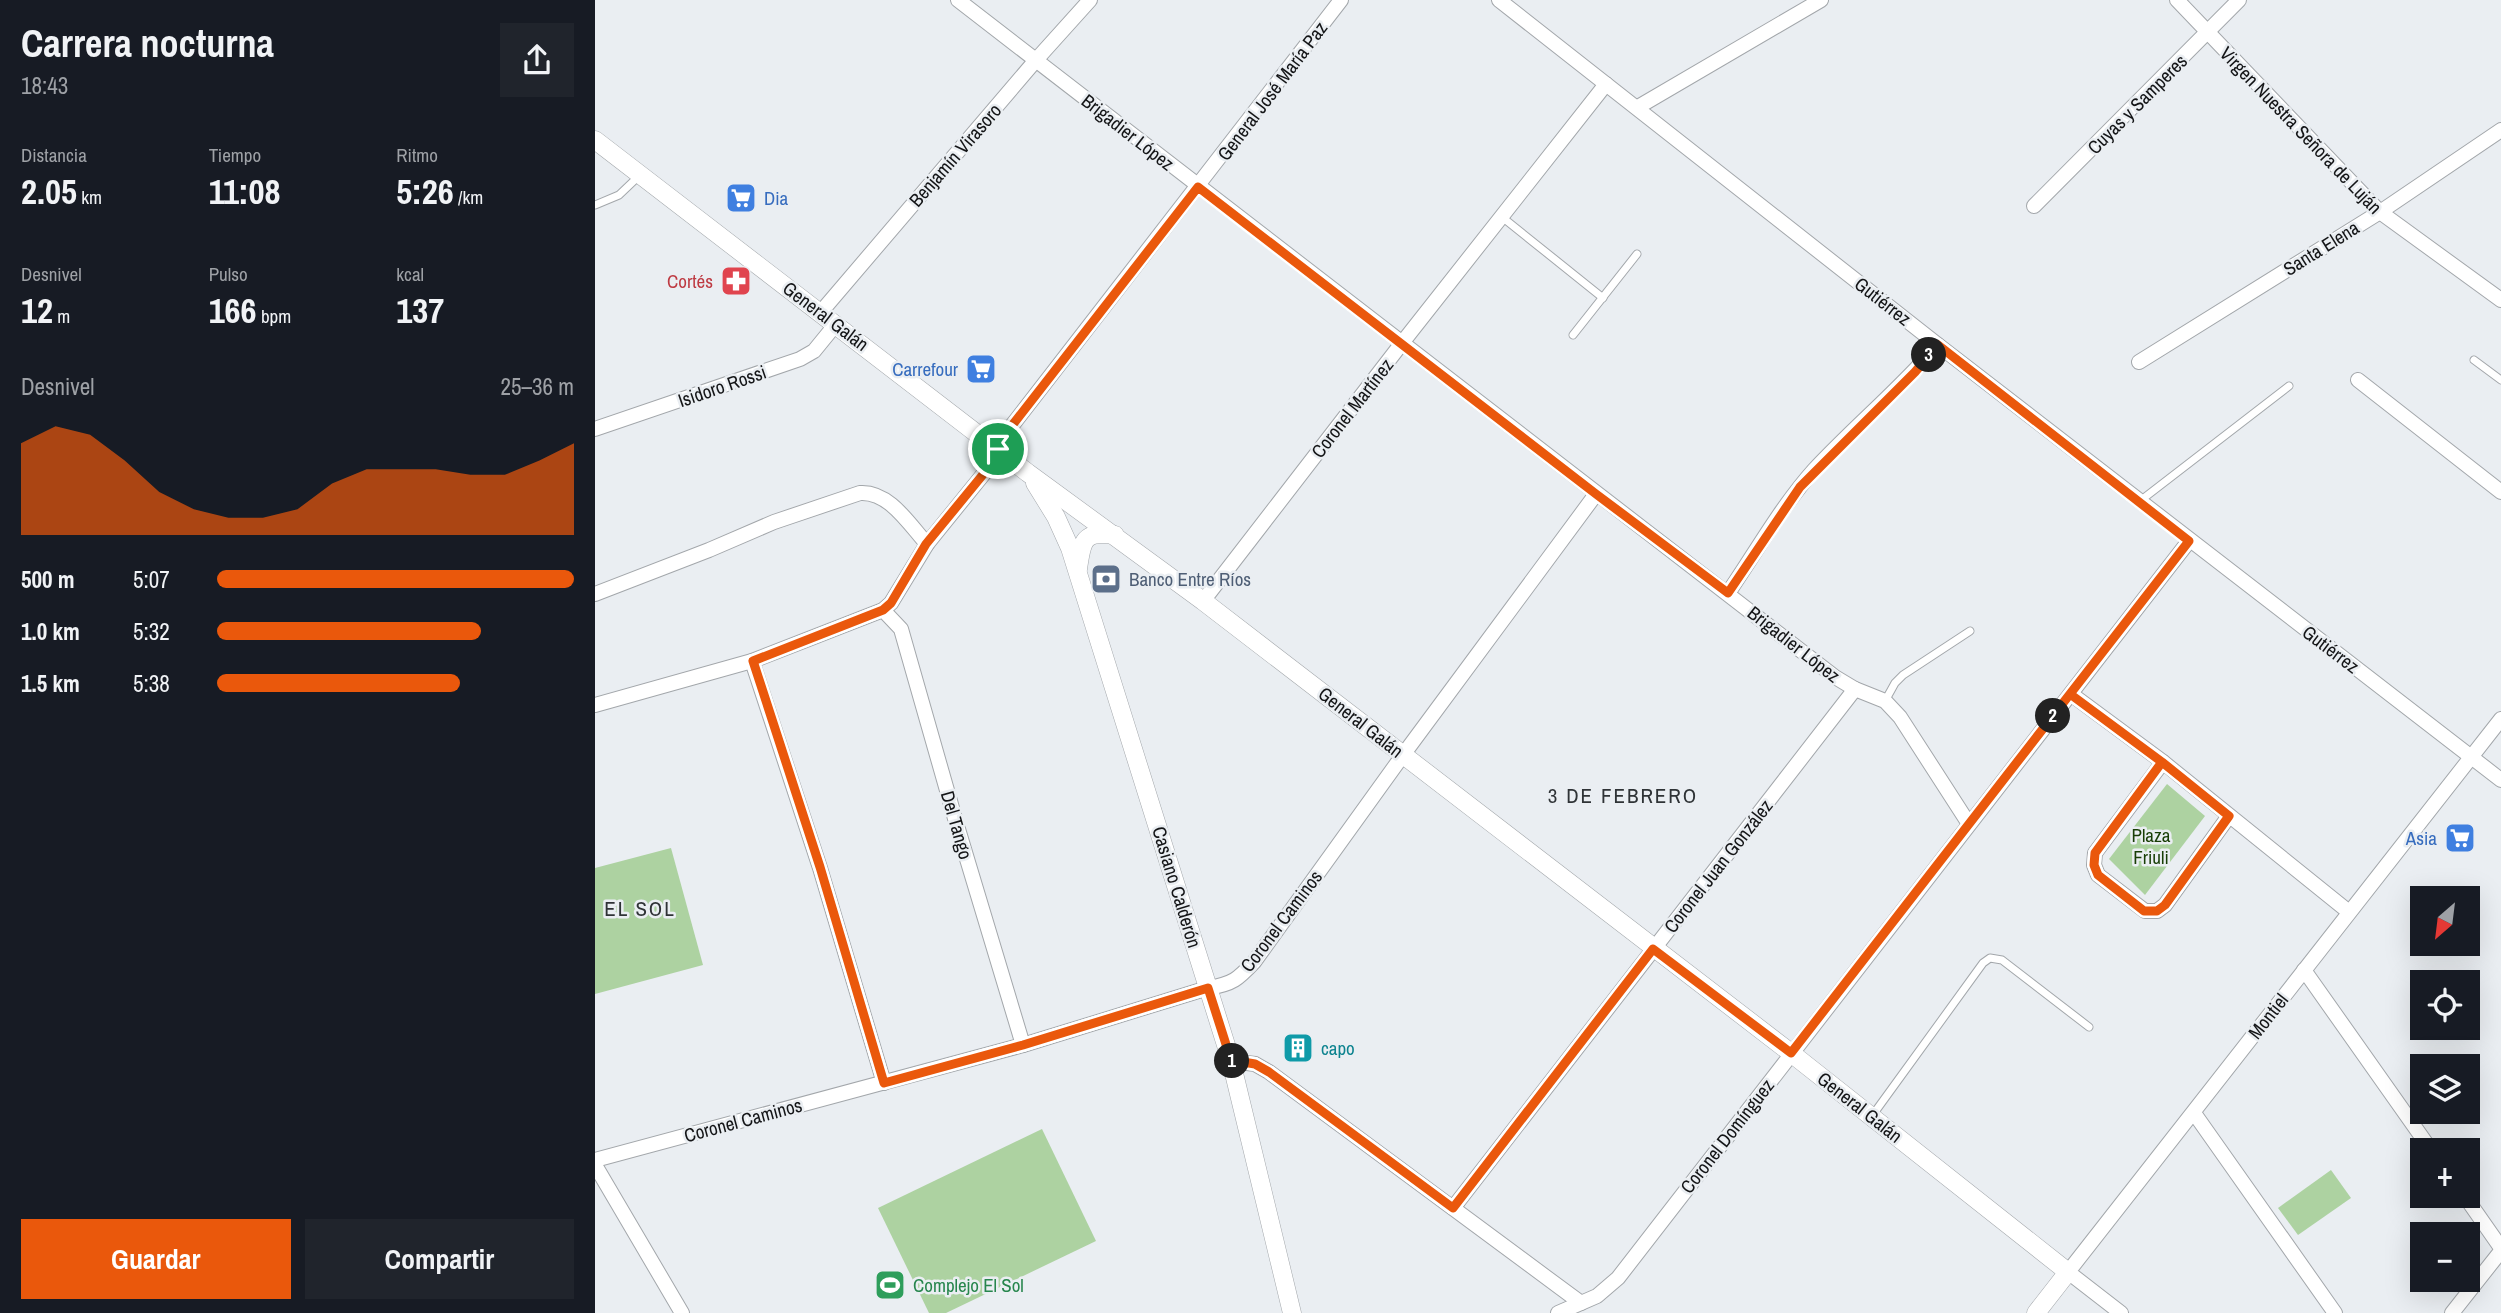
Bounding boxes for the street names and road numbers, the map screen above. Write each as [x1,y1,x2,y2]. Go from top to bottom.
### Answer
street label: General José María Paz [1211,16,1333,166]
street label: Virgen Nuestra Señora de Luján [2214,41,2388,219]
street label: Cuyas y Samperes [2081,48,2193,160]
street label: Brigadier López [1076,88,1180,176]
street label: Benjamín Virasoro [903,98,1007,212]
street label: Santa Elena [2278,214,2364,282]
street label: Gutiérrez [1849,271,1917,331]
street label: General Galán [778,275,874,357]
street label: Coronel Martínez [1305,353,1399,463]
street label: Isidoro Rossi [674,359,770,413]
street label: Brigadier López [1742,600,1846,688]
street label: Gutiérrez [2297,619,2365,679]
street label: General Galán [1313,681,1409,763]
street label: Del Tango [935,788,979,862]
street label: Coronel Juan González [1658,794,1778,938]
street label: Casiano Calderón [1146,823,1208,951]
street label: Coronel Caminos [1234,865,1328,977]
street label: Montiel [2242,988,2294,1044]
street label: General Galán [1812,1066,1908,1148]
street label: Coronel Domínguez [1674,1073,1780,1199]
street label: Coronel Caminos [681,1092,805,1148]

